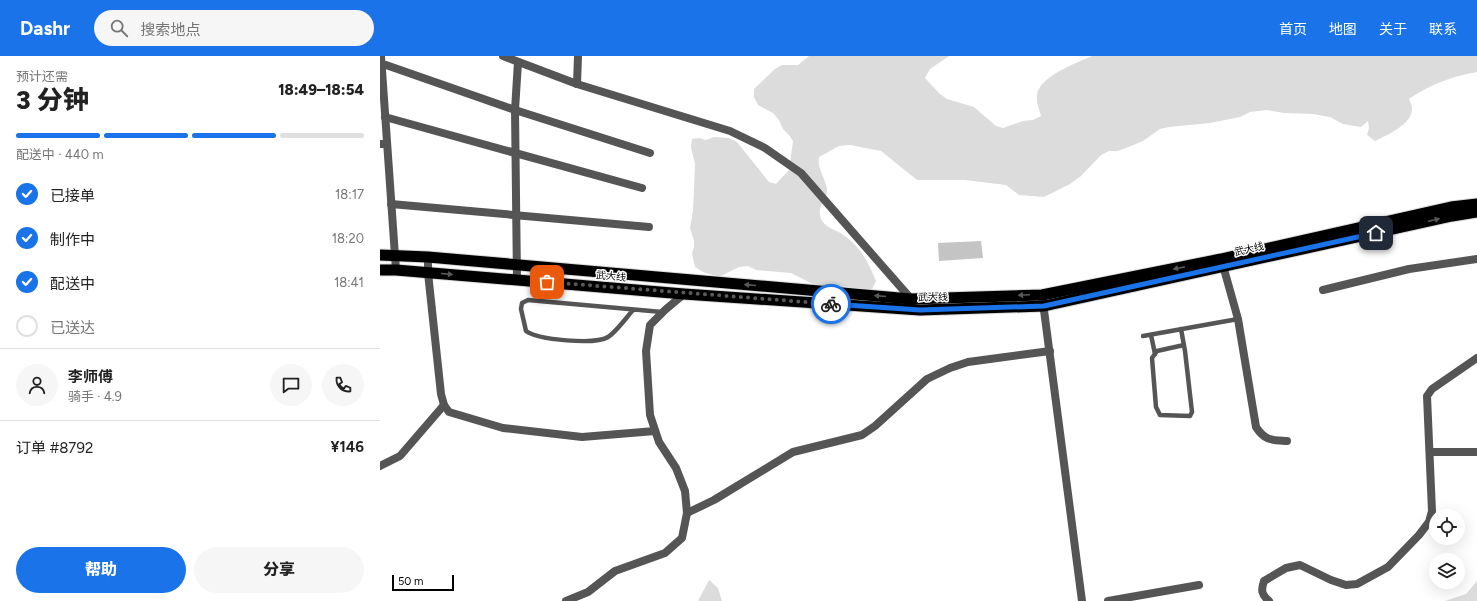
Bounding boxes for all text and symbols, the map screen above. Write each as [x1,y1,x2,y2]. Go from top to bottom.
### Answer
search box [94,10,374,46]
text: Dashr [20,17,70,40]
icon: search [108,17,130,39]
text: 搜索地点 [140,21,200,39]
text: 首页 [1279,21,1307,38]
text: 地图 [1329,21,1357,38]
text: 关于 [1379,21,1407,38]
text: 联系 [1429,21,1457,38]
text: 预计还需 [16,69,68,84]
text: 18:49–18:54 [278,81,364,99]
text: 3 分钟 [16,84,89,116]
text: 配送中 · 440 m [16,147,103,162]
icon: check [16,183,38,205]
text: 已接单 [50,187,95,205]
text: 18:17 [335,187,364,202]
pin [1359,216,1393,250]
one-way arrow [1428,217,1440,223]
icon: home [1365,222,1387,244]
icon: check [16,227,38,249]
text: 制作中 [50,231,95,249]
text: 18:20 [332,231,364,246]
street label: 武大线 [1233,239,1265,259]
pin [530,265,564,299]
one-way arrow [1173,265,1185,271]
street label: 武大线 [595,268,627,284]
icon: check [16,271,38,293]
one-way arrow [441,271,453,278]
icon: bag [536,271,558,293]
text: 配送中 [50,275,95,293]
text: 18:41 [334,275,364,290]
one-way arrow [744,281,756,288]
courier [811,284,851,324]
street label: 武大线 [918,290,948,304]
one-way arrow [1017,292,1030,298]
icon: bike [820,293,842,315]
one-way arrow [874,293,886,300]
text: 已送达 [50,319,95,337]
button: person [16,364,58,406]
button: chat [270,364,312,406]
button: phone [322,364,364,406]
text: 李师傅 [68,368,113,386]
text: 骑手 · 4.9 [68,389,122,404]
text: ¥146 [331,438,364,456]
text: 订单 #8792 [16,439,93,457]
map controls [1429,509,1465,589]
button: locate [1429,509,1465,545]
button: 帮助 [16,547,186,593]
button: 分享 [194,547,364,593]
button: layers [1429,553,1465,589]
scale bar [392,573,454,592]
text: 50 m [398,575,423,588]

